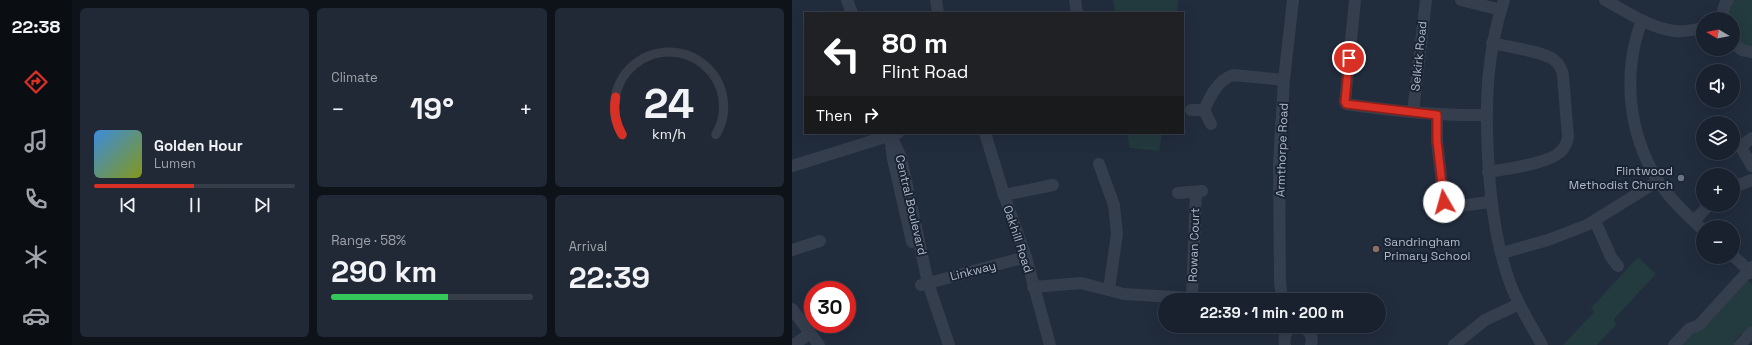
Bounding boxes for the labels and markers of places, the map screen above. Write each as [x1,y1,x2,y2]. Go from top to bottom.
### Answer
pin [1332,41,1366,75]
place label: Flintwood Methodist Church [1569,163,1673,193]
marker: Flintwood Methodist Church [1676,173,1686,183]
place label: Sandringham Primary School [1384,234,1471,264]
marker: Sandringham Primary School [1371,244,1381,254]

